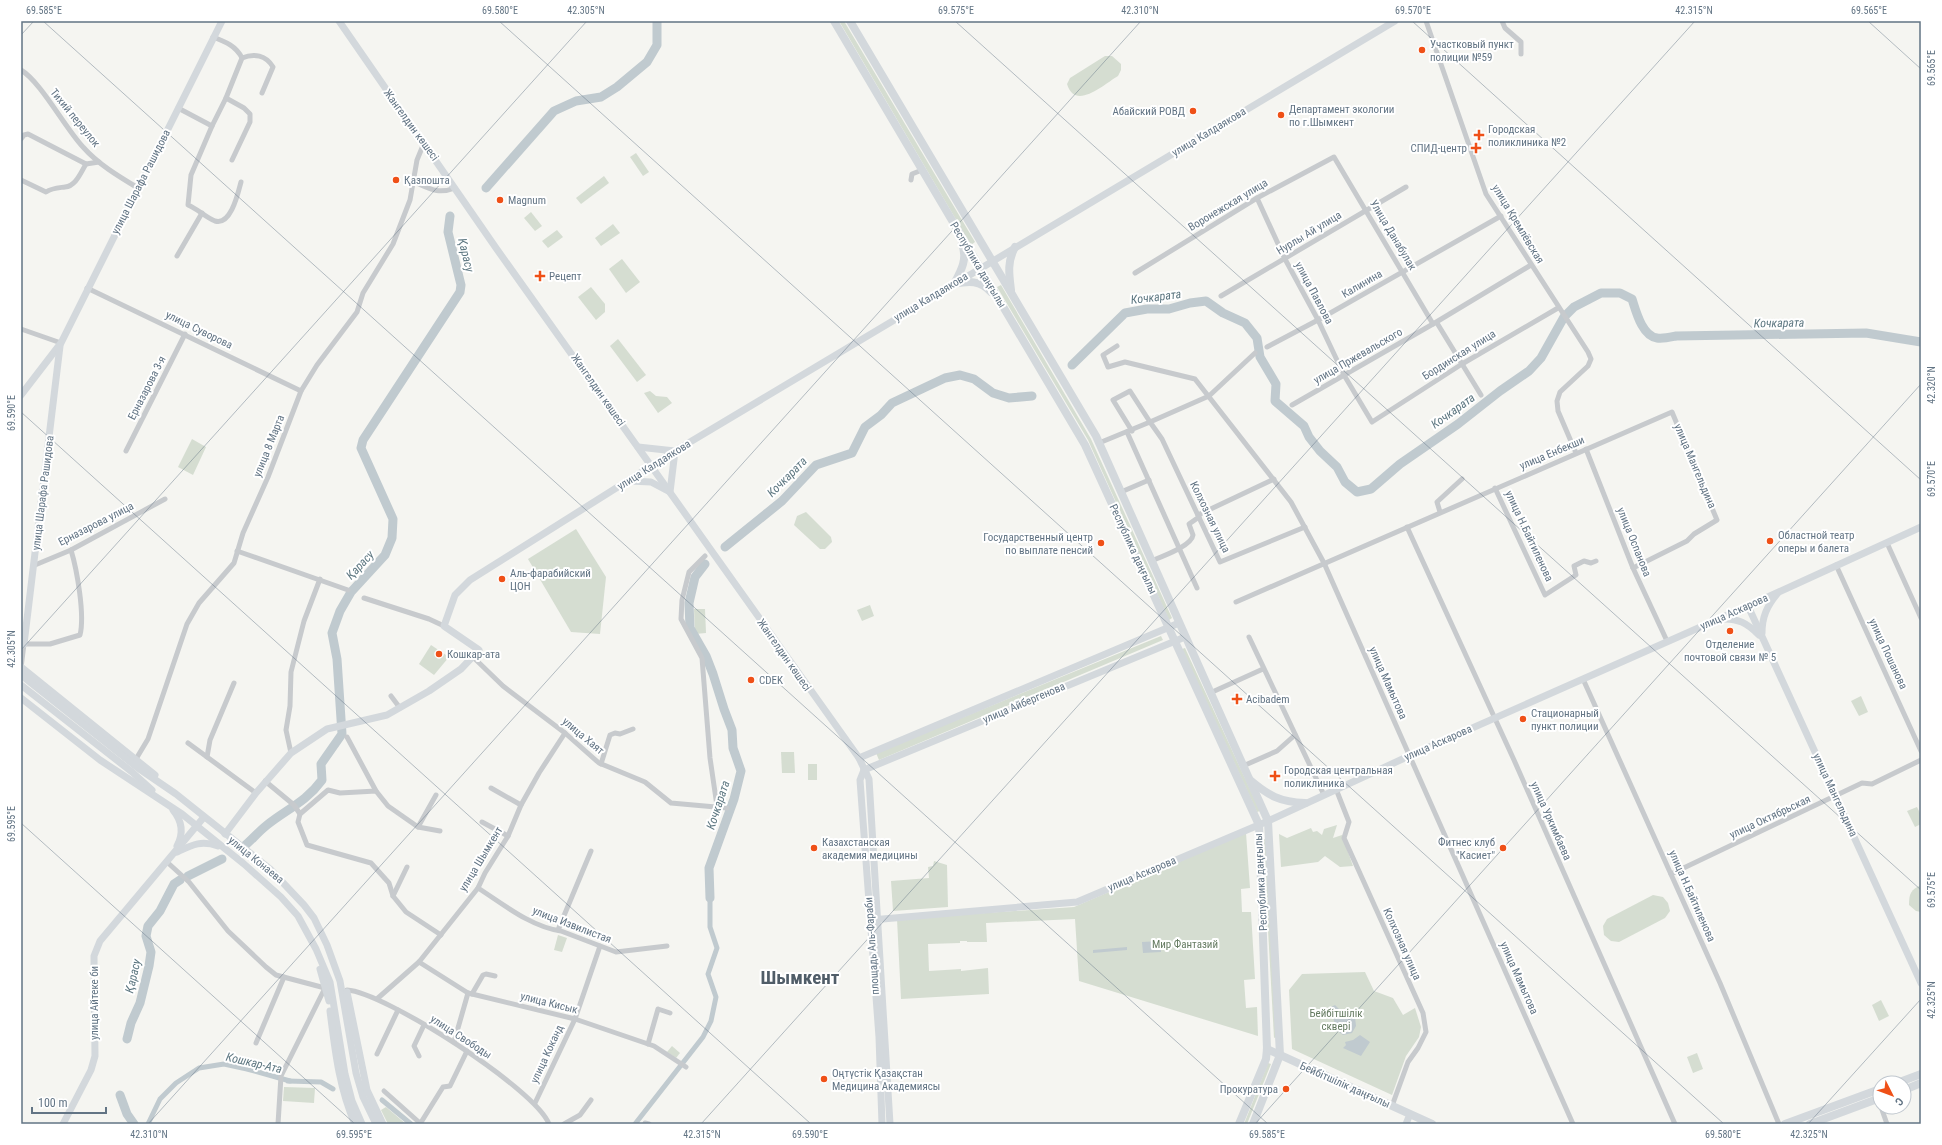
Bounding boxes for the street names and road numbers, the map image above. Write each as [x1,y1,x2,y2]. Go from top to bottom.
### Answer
street label: Тихий переулок [47,86,103,150]
street label: Жангелдин көшесі [381,87,441,163]
street label: улица Калдаякова [1170,105,1248,159]
street label: улица Шарафа Рашидова [109,128,173,236]
street label: Воронежская улица [1186,176,1270,234]
street label: улица Кремлёвская [1489,182,1547,266]
street label: Улица Данабулак [1367,197,1419,273]
street label: Нурлы Ай улица [1274,209,1344,257]
street label: Республика даңғылы [947,220,1009,310]
street label: улица Павлова [1292,260,1336,326]
street label: Калинина [1339,267,1385,301]
street label: улица Калдаякова [892,270,970,324]
street label: улица Суворова [163,308,235,352]
street label: улица Пржевальского [1311,325,1405,387]
street label: Бординская улица [1420,327,1498,383]
street label: Жангелдин көшесі [568,351,628,429]
street label: Ерназарова 3-я [125,354,169,422]
street label: улица 8 Марта [251,413,287,479]
street label: улица Мангельдина [1671,422,1719,510]
street label: улица Енбекши [1518,433,1586,473]
street label: улица Шарафа Рашидова [30,435,56,551]
street label: улица Калдаякова [615,437,693,493]
street label: Колхозная улица [1187,479,1233,555]
street label: улица Н.Байтиленова [1502,488,1556,584]
street label: Ерназарова улица [56,499,136,549]
street label: Республика даңғылы [1106,502,1160,596]
street label: улица Оспанова [1614,505,1654,579]
street label: улица Аскарова [1698,591,1770,633]
street label: Жангелдин көшесі [754,616,814,694]
street label: улица Пошанова [1866,617,1910,691]
street label: улица Мамытова [1366,645,1410,721]
street label: улица Айбергенова [981,680,1067,726]
street label: улица Хаят [559,715,607,757]
street label: улица Аскарова [1402,722,1474,764]
street label: улица Мангельдина [1810,751,1860,839]
street label: улица Уркимбаева [1528,780,1574,862]
street label: улица Октябрьская [1727,793,1813,841]
street label: улица Шымкент [457,824,506,894]
street label: Республика даңғылы [1252,833,1270,931]
street label: улица Конаева [226,834,286,886]
street label: улица Н.Байтиленова [1666,848,1718,944]
street label: улица Аскарова [1106,854,1178,894]
street label: площадь Аль-Фараби [862,897,882,995]
street label: улица Извилистая [531,904,613,946]
street label: Колхозная улица [1380,906,1424,982]
street label: улица Мамытова [1497,940,1541,1016]
street label: улица Айтеке би [88,966,101,1040]
street label: улица Кисык [519,990,580,1017]
street label: улица Свободы [428,1012,494,1062]
street label: улица Коканд [528,1023,566,1085]
street label: Бейбітшілік даңғылы [1298,1059,1392,1111]

